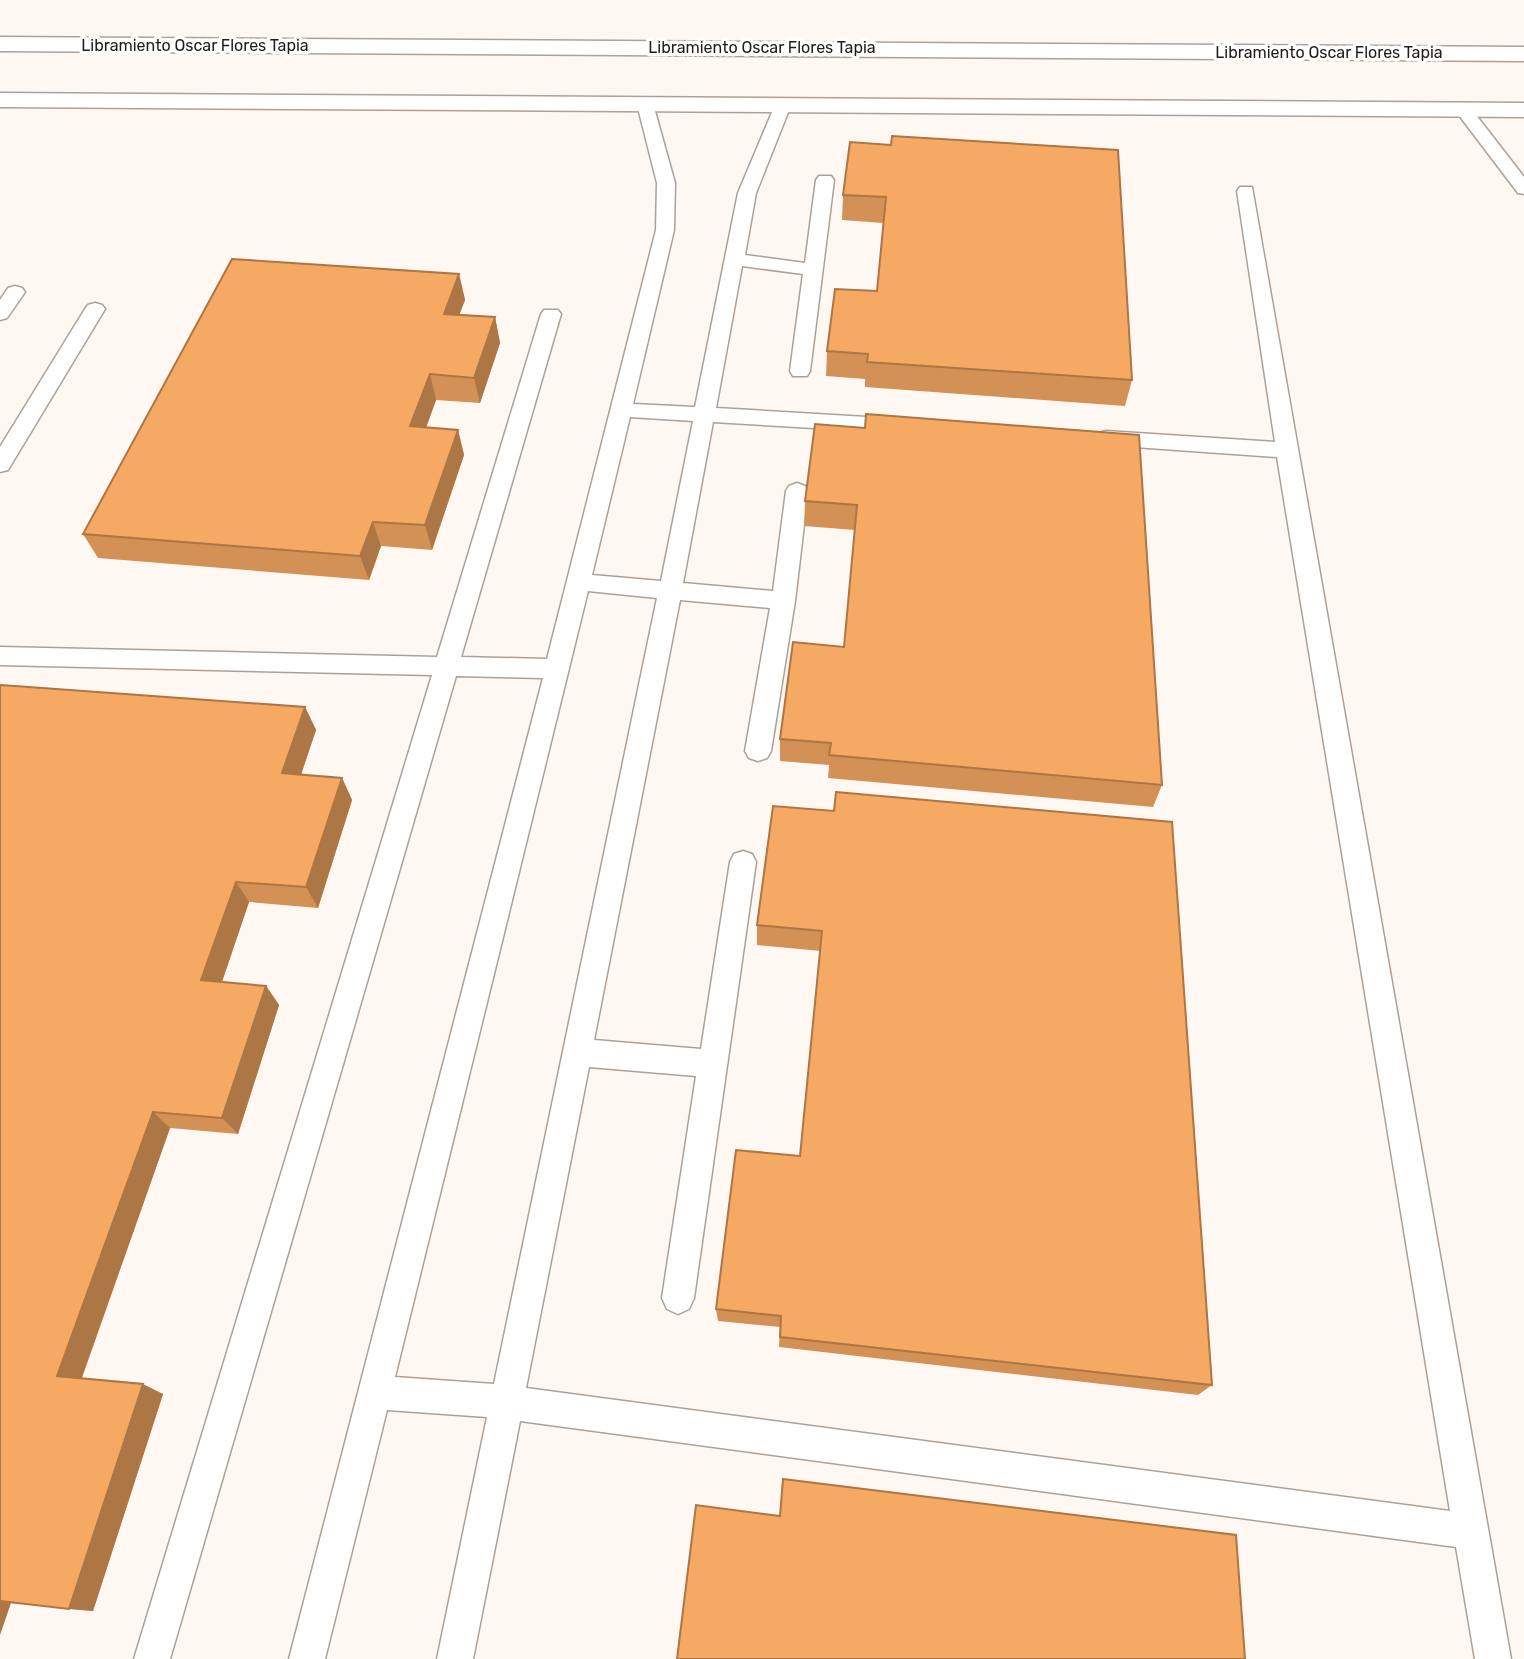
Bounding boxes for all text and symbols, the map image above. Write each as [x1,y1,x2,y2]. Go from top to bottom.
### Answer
street label: Libramiento Oscar Flores Tapia [81,36,309,55]
street label: Libramiento Oscar Flores Tapia [648,38,876,57]
street label: Libramiento Oscar Flores Tapia [1215,43,1443,62]

